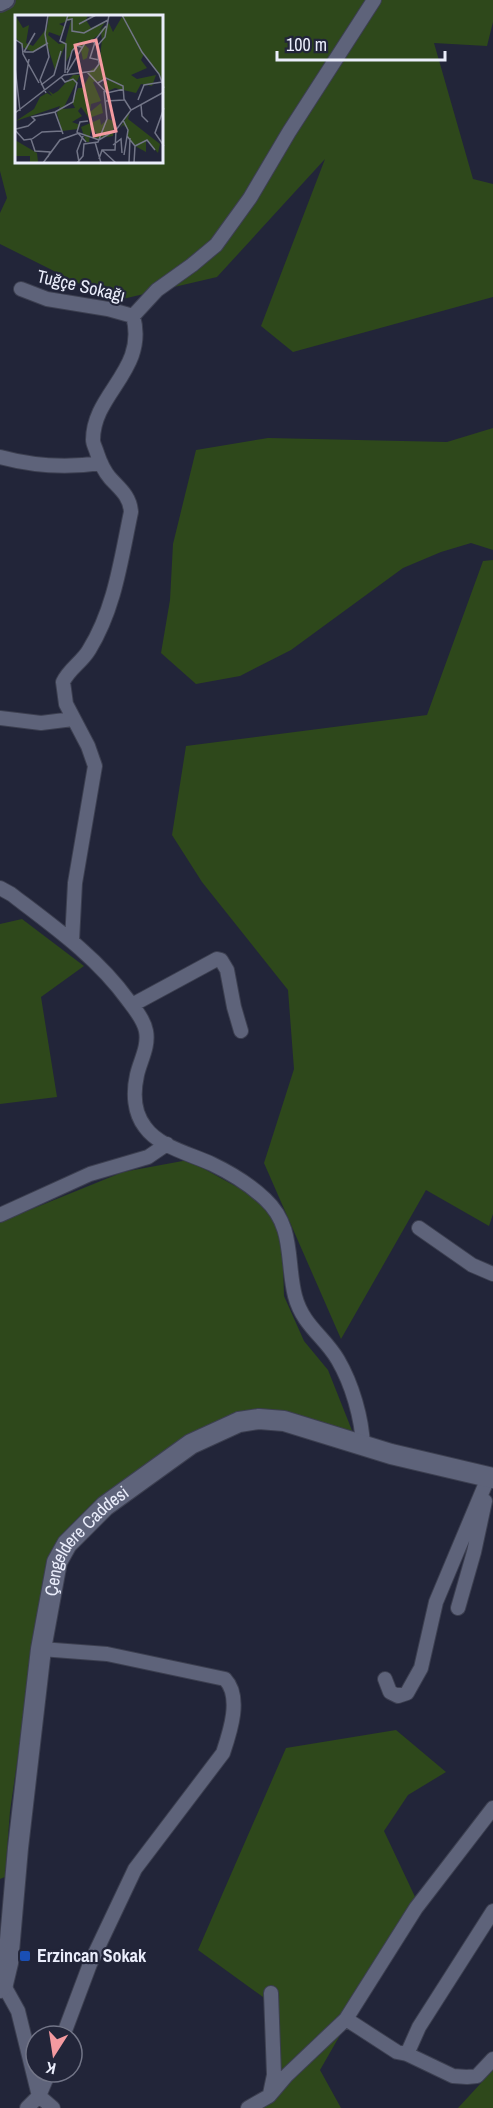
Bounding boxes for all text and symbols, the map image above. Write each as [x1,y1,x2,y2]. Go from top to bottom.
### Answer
inset map [15,15,164,164]
scale bar [277,24,445,62]
text: 100 m [286,32,327,57]
street label: Tuğçe Sokağı [35,263,128,308]
street label: Çengeldere Caddesi [38,1480,134,1598]
place label: Erzincan Sokak [37,1943,147,1968]
marker: Erzincan Sokak [18,1949,32,1963]
north arrow [24,2024,84,2084]
text: K [43,2057,58,2080]

